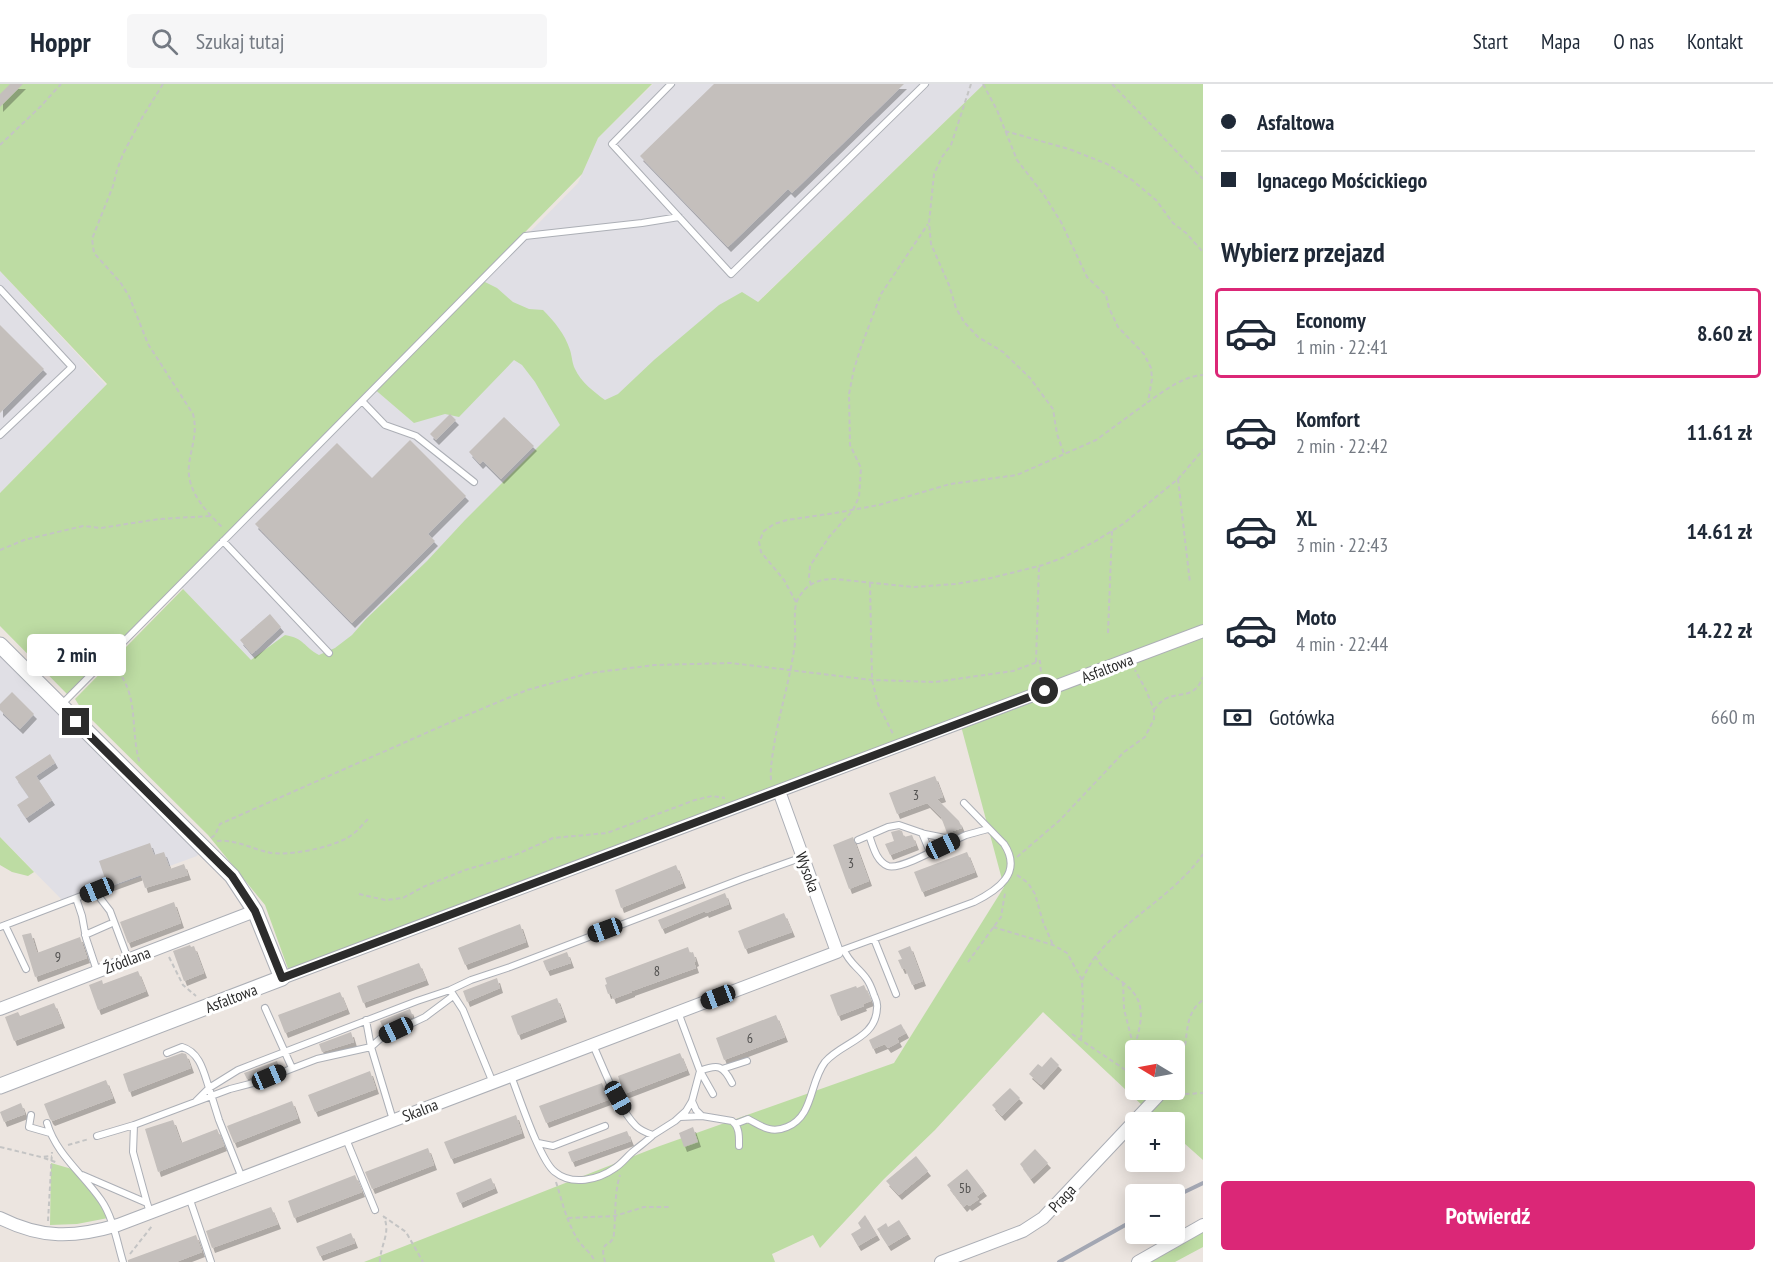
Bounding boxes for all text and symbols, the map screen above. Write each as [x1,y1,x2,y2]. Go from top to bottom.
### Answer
search box [127,14,547,68]
text: Hoppr [30,23,91,60]
icon: search [148,25,181,58]
text: Szukaj tutaj [196,27,284,55]
text: Start [1473,28,1508,55]
text: Mapa [1541,28,1580,55]
text: O nas [1613,28,1654,55]
text: Kontakt [1687,28,1743,55]
text: Asfaltowa [1257,108,1334,136]
text: Ignacego Mościckiego [1257,166,1427,194]
text: Wybierz przejazd [1221,235,1385,269]
icon: car [1224,306,1278,360]
text: Economy [1296,306,1366,334]
text: 8.60 zł [1697,319,1752,347]
text: 1 min · 22:41 [1296,334,1388,360]
icon: car [1224,405,1278,459]
text: Komfort [1296,405,1360,433]
text: 11.61 zł [1687,418,1752,446]
text: 2 min · 22:42 [1296,433,1388,459]
icon: car [1224,504,1278,558]
text: XL [1296,504,1317,532]
text: 14.61 zł [1687,517,1752,545]
text: 3 min · 22:43 [1296,532,1388,558]
icon: car [1224,603,1278,657]
text: Moto [1296,603,1337,631]
text: 14.22 zł [1687,616,1752,644]
text: 4 min · 22:44 [1296,631,1388,657]
callout: 2 min [26,635,125,677]
text: 2 min [56,642,97,668]
street label: Asfaltowa [1078,649,1136,687]
route start [1031,677,1058,704]
icon: cash [1221,701,1254,734]
text: Gotówka [1269,703,1335,731]
text: 660 m [1711,704,1755,730]
route end [62,708,89,735]
house number: 3 [913,786,919,804]
car [923,830,963,862]
street label: Wysoka [792,849,824,895]
house number: 3 [848,854,854,872]
car [77,875,117,905]
car [585,915,625,945]
street label: Źródlana [101,942,153,978]
house number: 9 [55,948,61,966]
house number: 8 [654,962,660,980]
street label: Asfaltowa [202,979,260,1017]
car [698,982,738,1012]
car [376,1014,416,1046]
house number: 6 [747,1029,753,1047]
north arrow [1125,1040,1185,1100]
map controls [1125,1040,1185,1244]
car [249,1062,289,1092]
car [601,1078,635,1118]
street label: Skalna [399,1094,441,1126]
button: + [1125,1112,1185,1172]
house number: 5b [959,1179,971,1197]
street label: Praga [1044,1180,1080,1216]
button: Potwierdź [1221,1181,1755,1250]
button: − [1125,1184,1185,1244]

